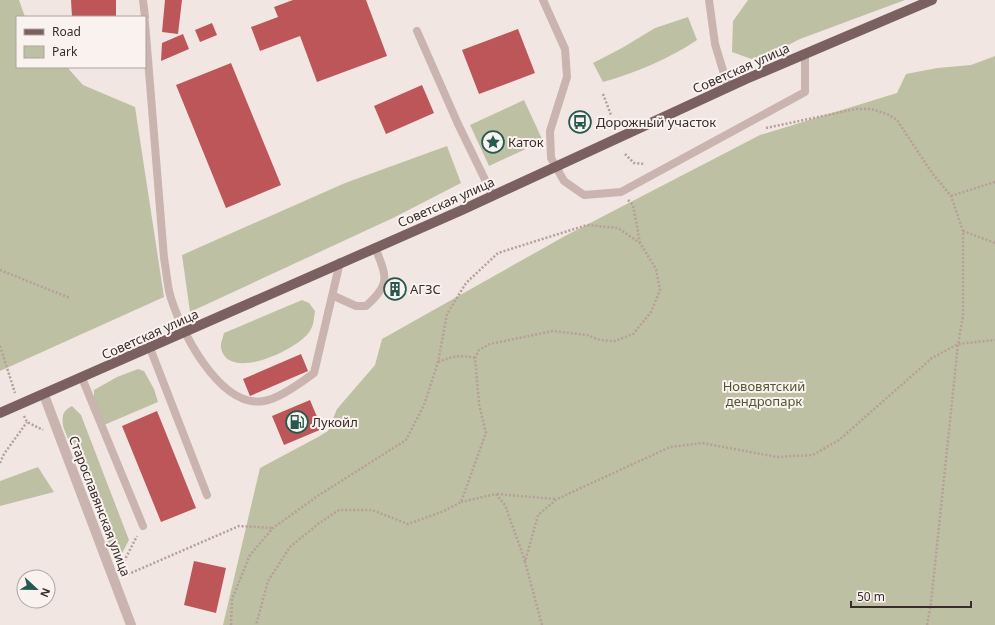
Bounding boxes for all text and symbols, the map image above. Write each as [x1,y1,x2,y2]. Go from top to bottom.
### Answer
legend [16,16,146,68]
text: Road [52,23,81,40]
street label: Советская улица [690,39,792,97]
text: Park [52,43,78,60]
bus stop icon: Дорожный участок [567,109,593,135]
place label: Дорожный участок [596,113,716,131]
place icon: Каток [480,129,506,155]
place label: Каток [508,133,544,151]
street label: Советская улица [395,173,497,231]
building icon: АГЗС [382,276,408,302]
place label: АГЗС [410,280,441,298]
street label: Советская улица [99,305,201,363]
park label: Нововятский дендропарк [723,377,805,410]
fuel station icon: Лукойл [284,409,310,435]
place label: Лукойл [312,413,358,431]
street label: Старославянская улица [65,433,135,579]
north arrow [16,569,56,609]
scale bar [851,583,971,609]
text: N [37,586,54,600]
text: 50 m [857,588,885,605]

